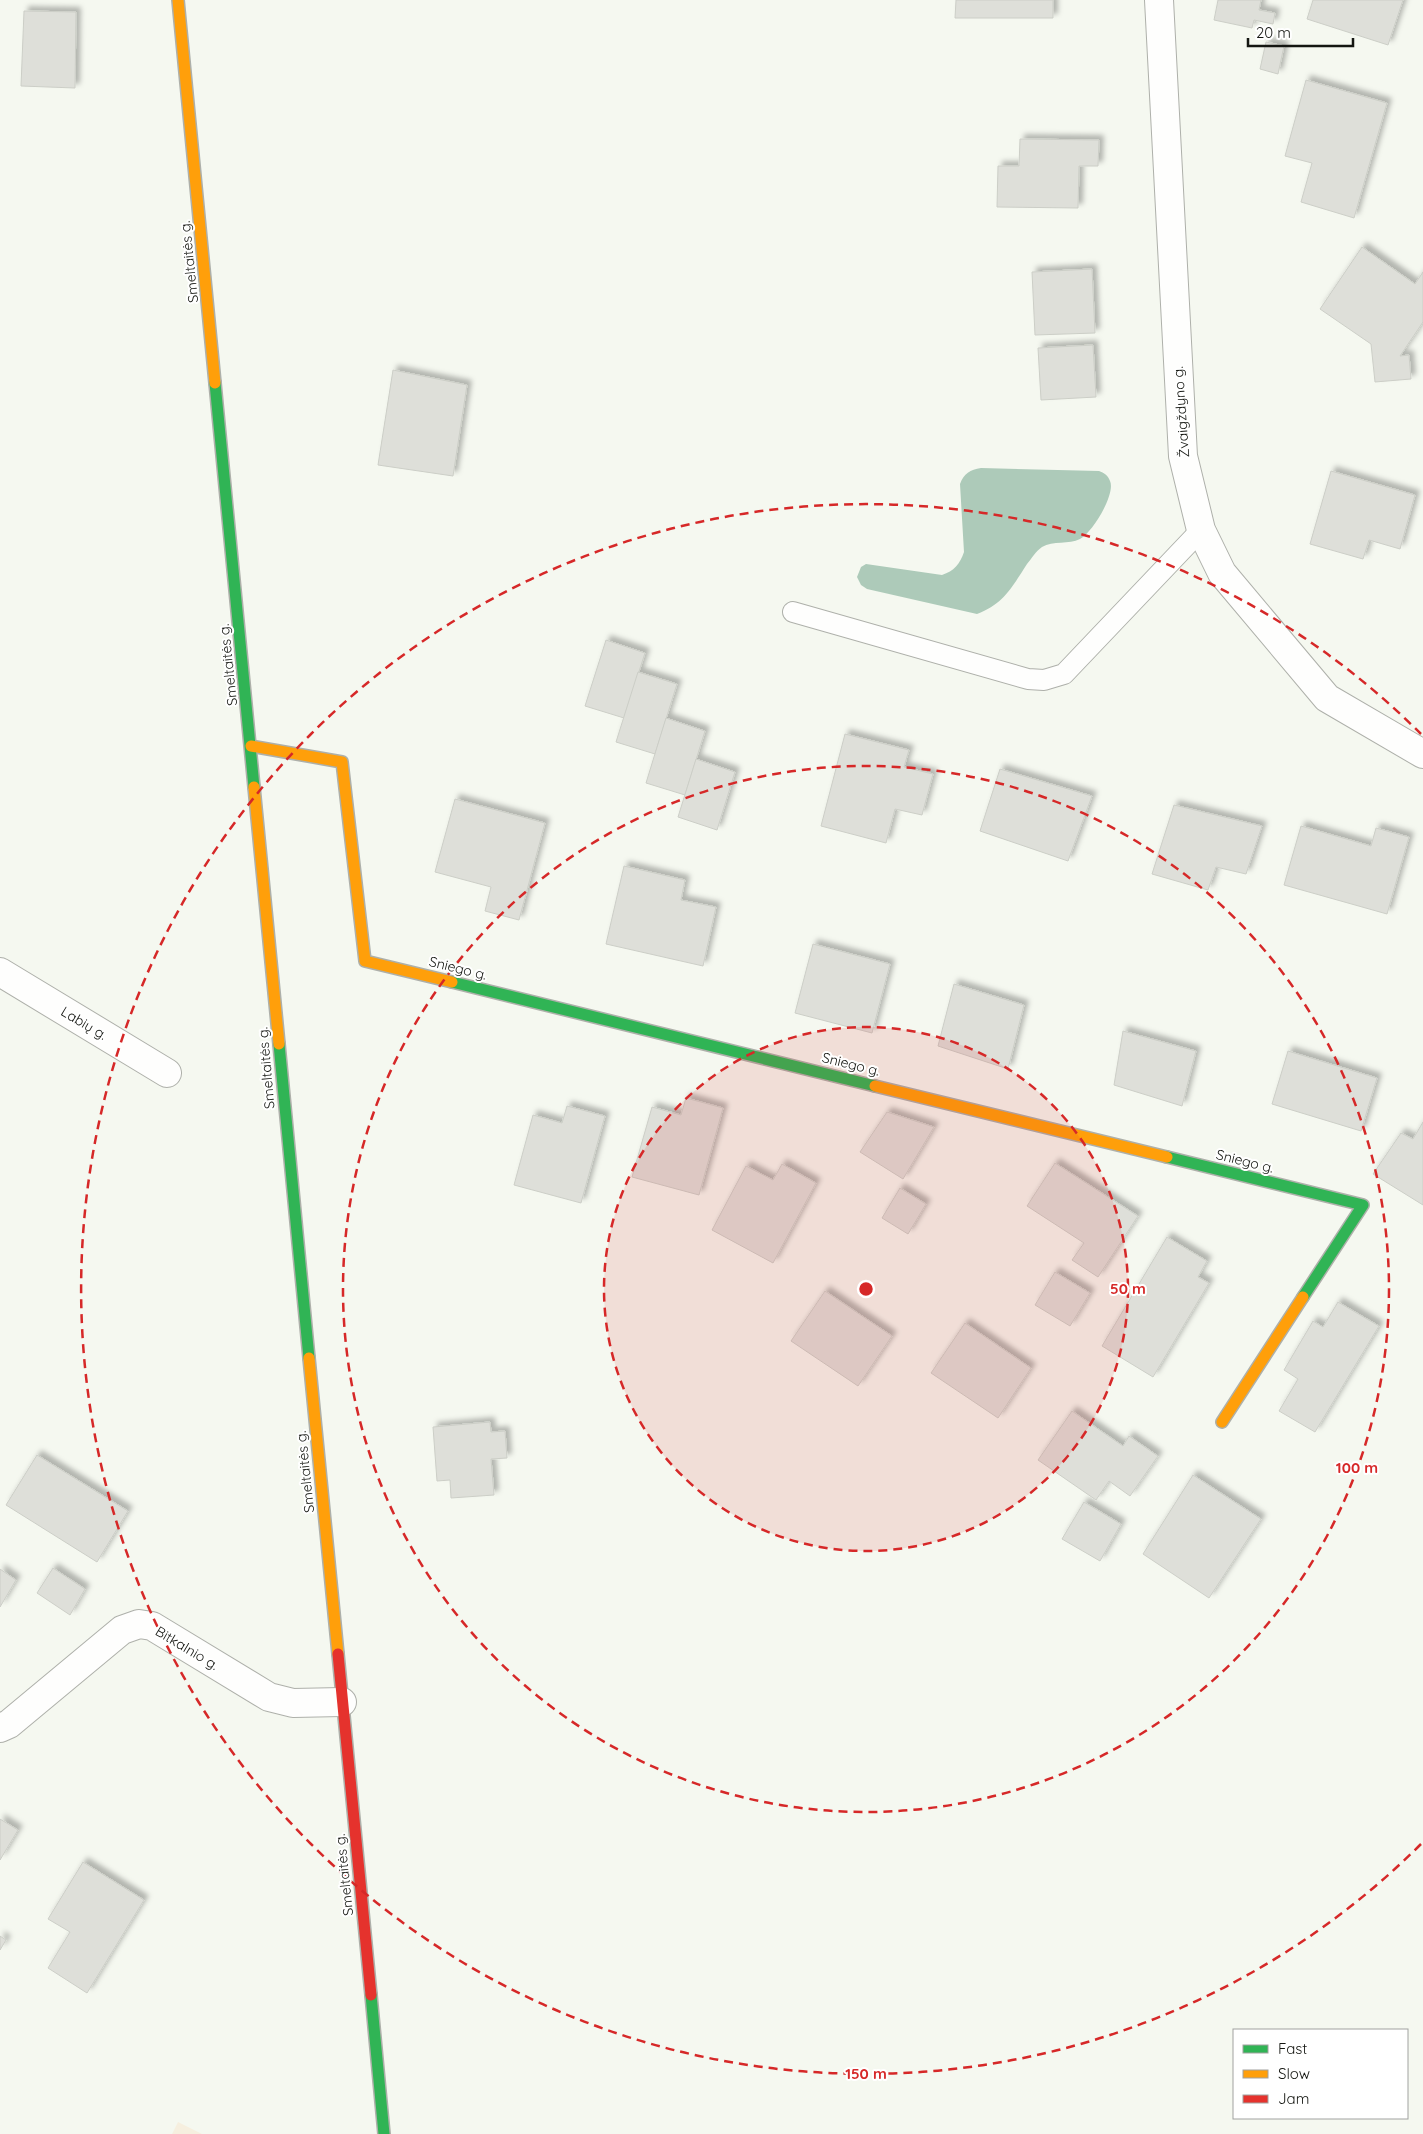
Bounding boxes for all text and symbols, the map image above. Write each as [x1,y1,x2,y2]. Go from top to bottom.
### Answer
scale bar [1248,15,1353,47]
text: 20 m [1256,23,1291,42]
street label: Smeltaitės g. [176,220,202,304]
street label: Žvaigždyno g. [1169,366,1193,458]
street label: Smeltaitės g. [215,623,241,707]
street label: Sniego g. [427,952,489,984]
street label: Labių g. [58,1002,110,1044]
street label: Smeltaitės g. [253,1026,279,1110]
street label: Sniego g. [820,1048,882,1080]
street label: Sniego g. [1214,1145,1276,1177]
text: 50 m [1110,1279,1146,1298]
centre of rings [857,1280,875,1298]
street label: Smeltaitės g. [292,1430,318,1514]
text: 100 m [1336,1458,1378,1477]
street label: Bitkalnio g. [152,1622,222,1674]
street label: Smeltaitės g. [331,1833,357,1917]
legend [1233,2029,1408,2119]
text: Fast [1278,2039,1307,2058]
text: 150 m [845,2064,887,2083]
text: Slow [1278,2064,1310,2083]
text: Jam [1278,2089,1309,2108]

